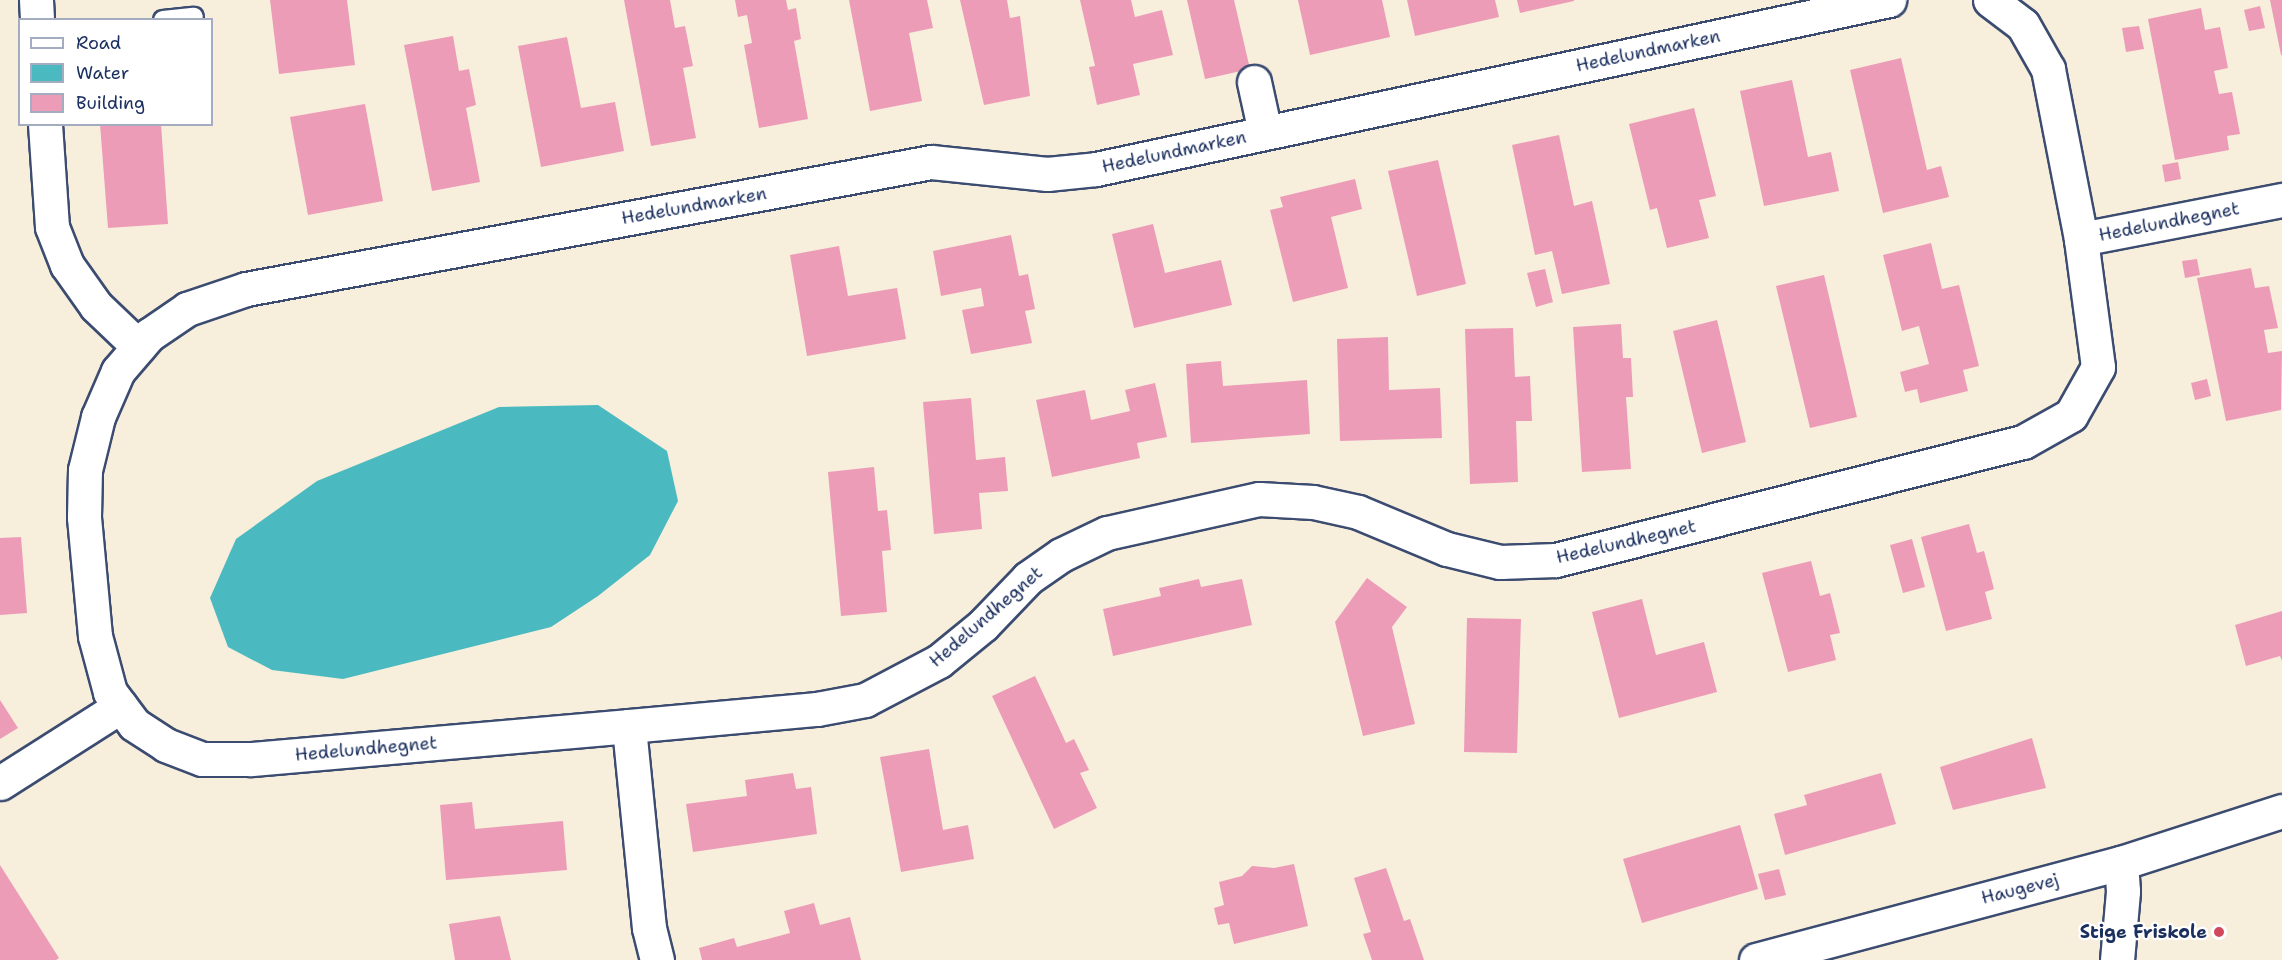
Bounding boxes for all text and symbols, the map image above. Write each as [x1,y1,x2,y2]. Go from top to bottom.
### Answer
legend [18,18,213,126]
street label: Hedelundmarken [1574,25,1722,77]
text: Road [76,31,121,55]
text: Water [76,61,129,85]
text: Building [76,91,145,115]
street label: Hedelundmarken [1100,126,1248,178]
street label: Hedelundmarken [620,183,768,229]
street label: Hedelundhegnet [2097,198,2241,246]
street label: Hedelundhegnet [1554,515,1698,569]
street label: Hedelundhegnet [925,562,1047,672]
street label: Hedelundhegnet [294,732,438,766]
street label: Haugevej [1979,869,2061,909]
place label: Stige Friskole [2080,921,2207,943]
marker: Stige Friskole [2212,925,2226,939]

